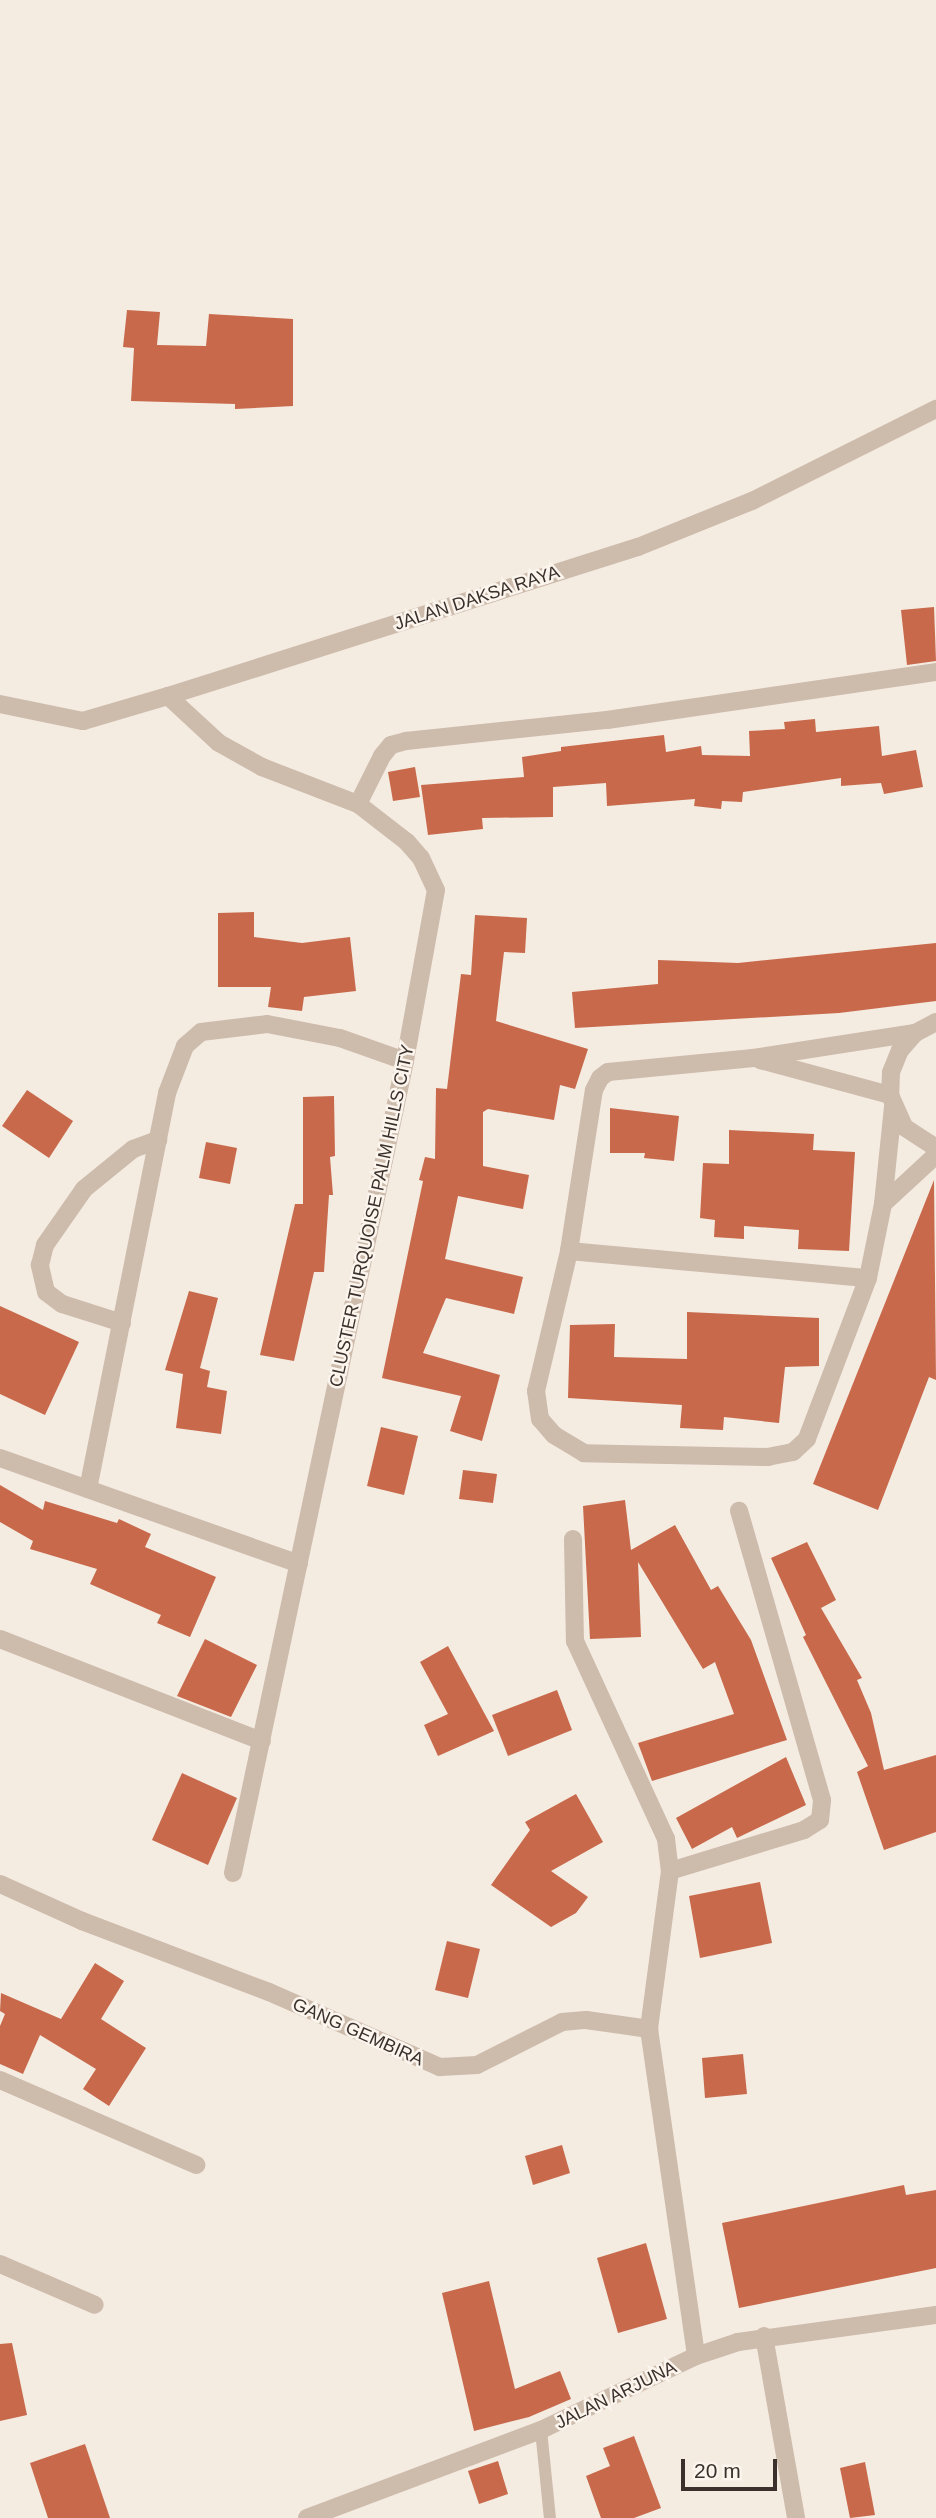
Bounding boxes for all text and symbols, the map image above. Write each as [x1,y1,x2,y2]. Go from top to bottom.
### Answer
street label: JALAN DAKSA RAYA [391,561,563,635]
street label: CLUSTER TURQUOISE PALM HILLS CITY [325,1043,419,1389]
street label: GANG GEMBIRA [289,1993,427,2071]
street label: JALAN ARJUNA [551,2356,681,2434]
scale bar [684,2444,780,2488]
text: 20 m [694,2459,741,2482]

